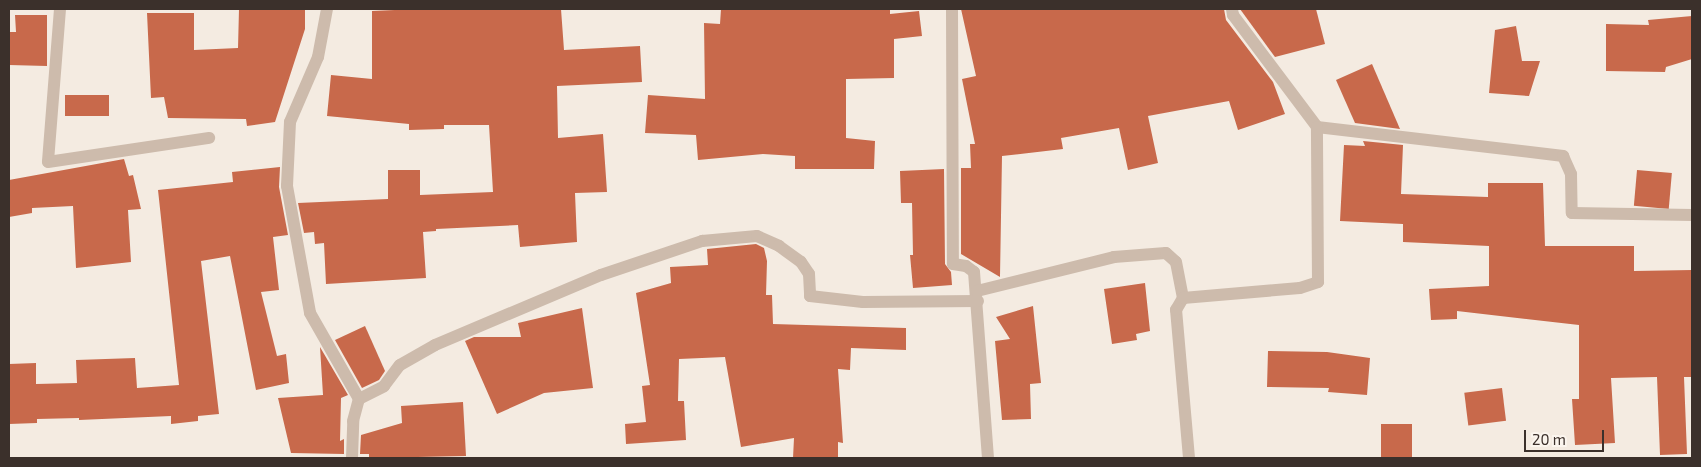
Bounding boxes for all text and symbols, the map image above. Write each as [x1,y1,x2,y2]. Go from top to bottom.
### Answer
scale bar [1526,420,1606,452]
text: 20 m [1532,430,1566,448]

